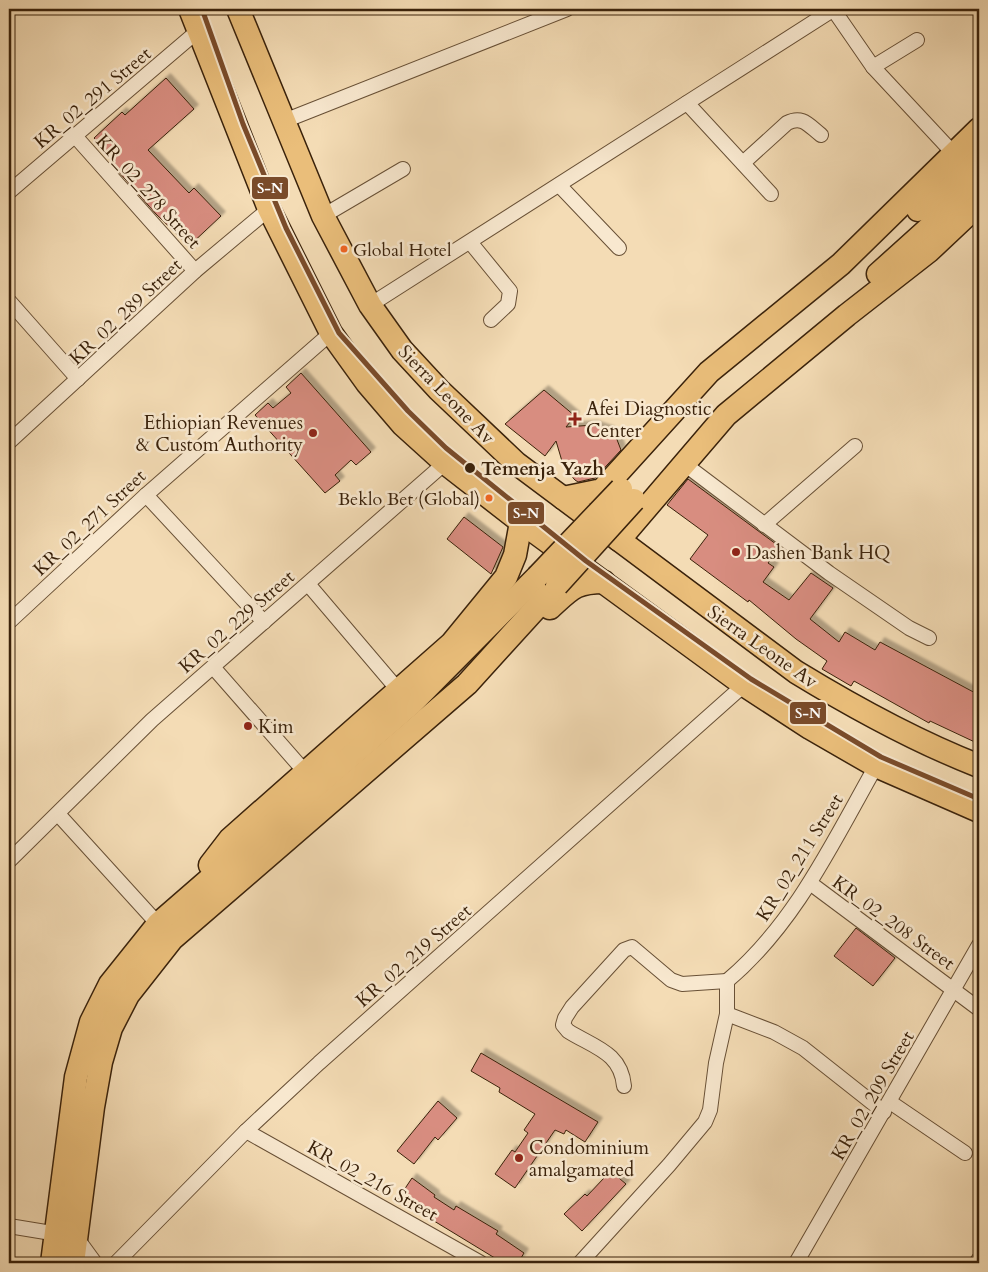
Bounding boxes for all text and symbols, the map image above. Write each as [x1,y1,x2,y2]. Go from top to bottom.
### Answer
street label: KR_02_291 Street [29,41,157,155]
street label: KR_02_278 Street [90,129,207,254]
line badge: S-N [251,176,289,200]
text: S-N [257,179,283,198]
place label: Global Hotel [353,238,452,263]
marker: Global Hotel [339,244,349,254]
street label: KR_02_289 Street [64,253,188,371]
street label: Sierra Leone Av [392,339,501,450]
place label: Afei Diagnostic Center [586,396,712,444]
place label: Ethiopian Revenues & Custom Authority [136,410,303,458]
marker: Afei Diagnostic Center [568,412,582,426]
marker: Ethiopian Revenues & Custom Authority [307,427,319,439]
place label: Temenja Yazh [481,456,604,482]
marker: Temenja Yazh [463,461,477,475]
street label: KR_02_271 Street [28,464,152,582]
place label: Beklo Bet (Global) [338,487,480,512]
marker: Beklo Bet (Global) [484,493,494,503]
line badge: S-N [507,501,545,525]
text: S-N [513,504,539,523]
place label: Dashen Bank HQ [746,540,890,566]
marker: Dashen Bank HQ [730,546,742,558]
street label: KR_02_229 Street [173,564,300,679]
street label: Sierra Leone Av [702,599,823,695]
line badge: S-N [789,701,827,725]
text: S-N [795,704,821,723]
place label: Kim [258,714,294,740]
marker: Kim [242,720,254,732]
street label: KR_02_211 Street [750,789,849,926]
street label: KR_02_208 Street [827,870,960,976]
street label: KR_02_219 Street [350,898,477,1013]
street label: KR_02_209 Street [825,1026,921,1165]
street label: KR_02_216 Street [303,1134,442,1228]
place label: Condominium amalgamated [529,1135,650,1183]
marker: Condominium amalgamated [513,1152,525,1164]

